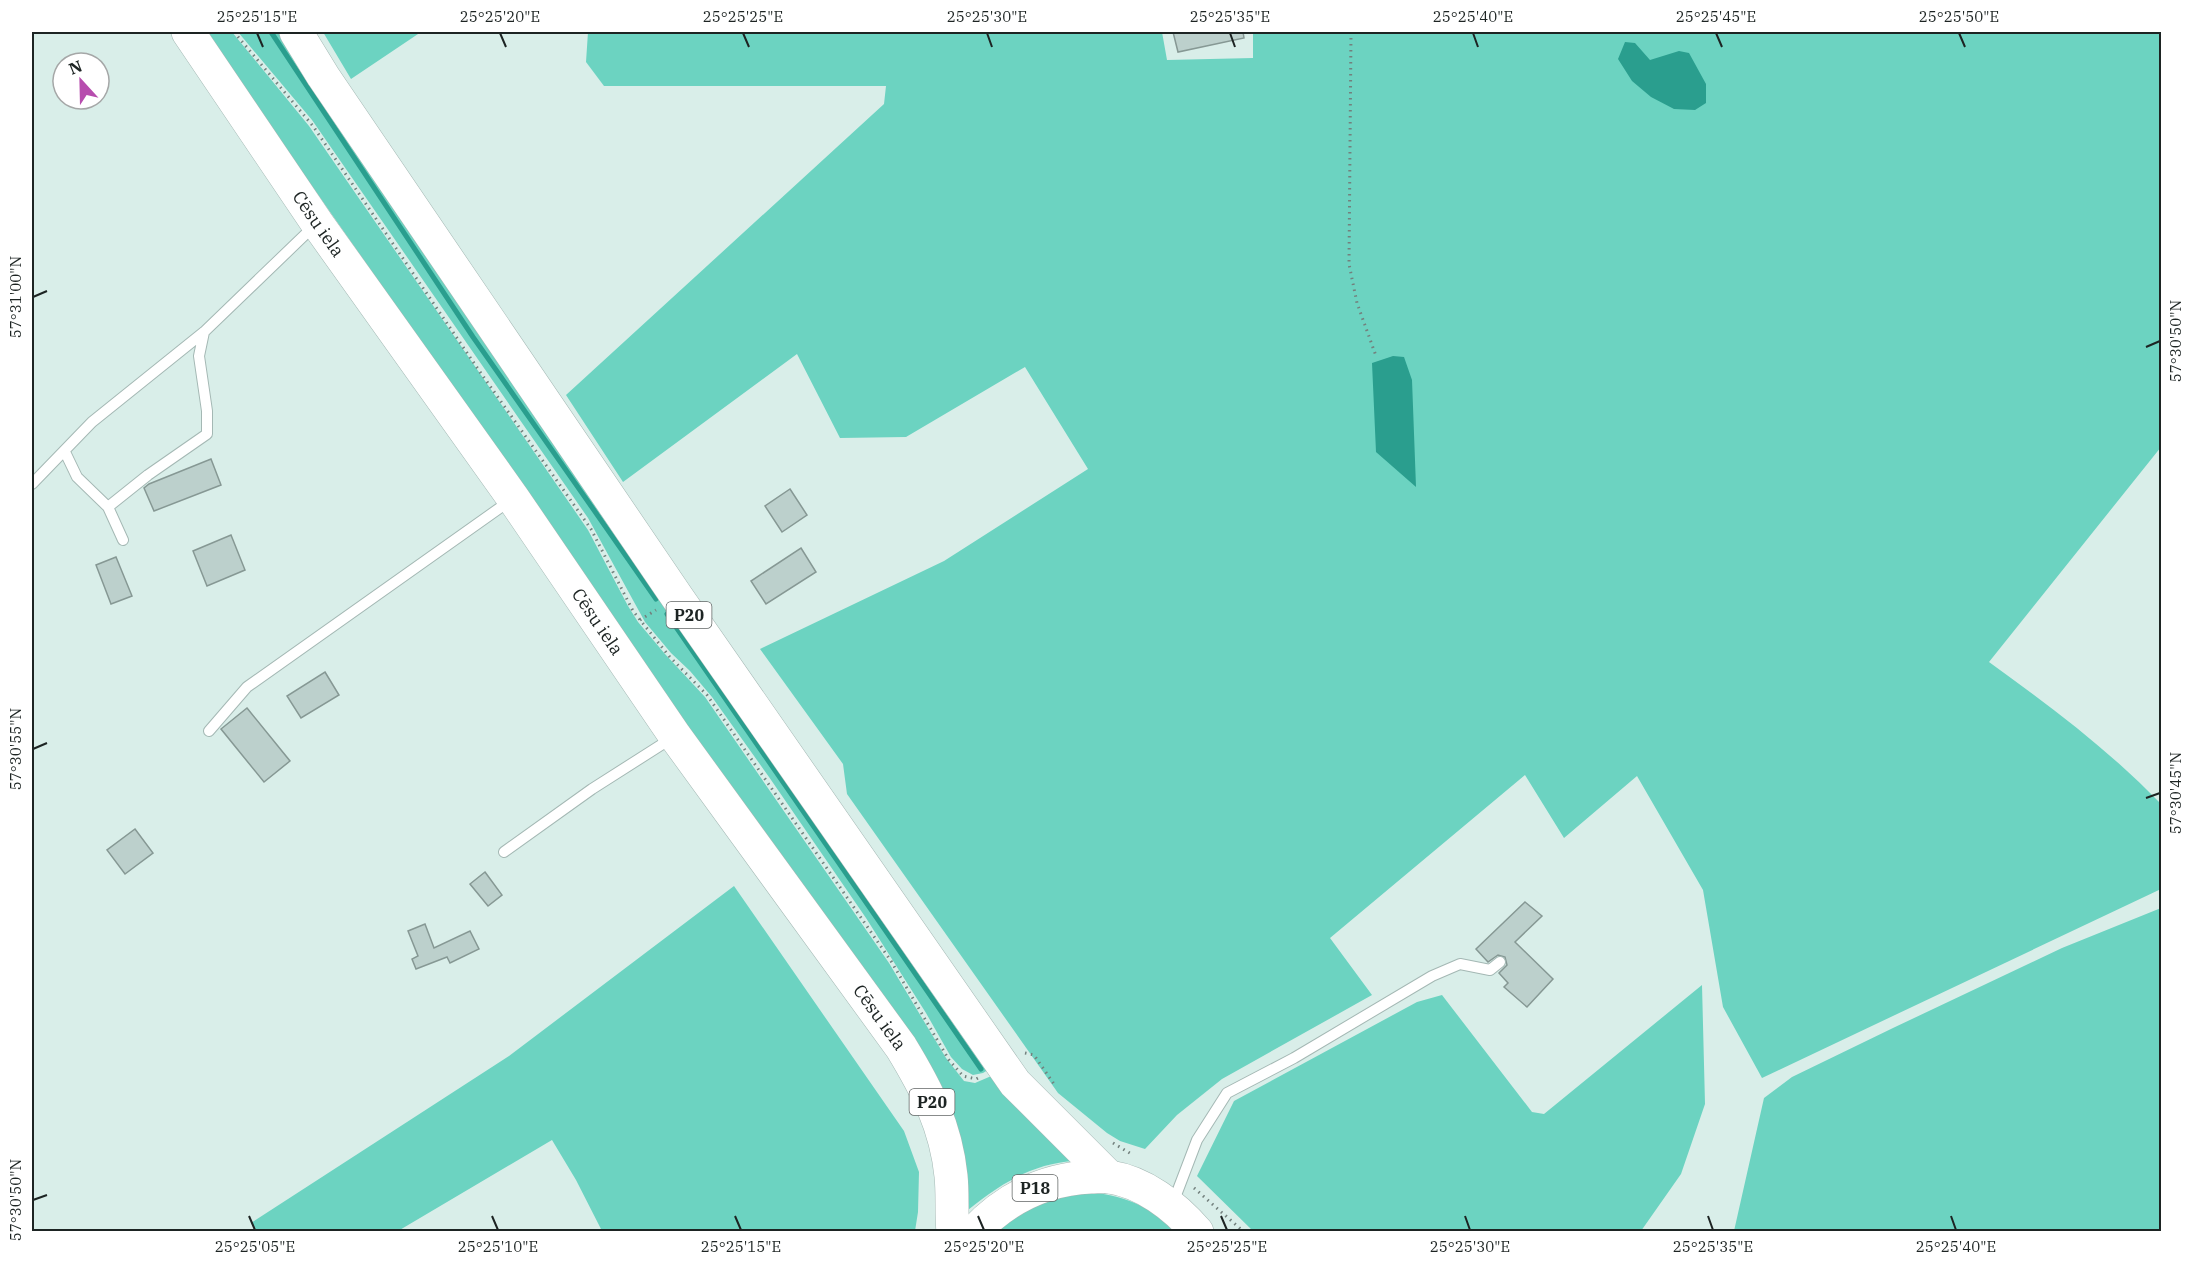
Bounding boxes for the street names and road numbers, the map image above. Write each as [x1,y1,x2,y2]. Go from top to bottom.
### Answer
street label: Cēsu iela [288,186,350,262]
street label: Cēsu iela [567,584,629,660]
road number: P20 [666,602,712,628]
street label: Cēsu iela [848,980,912,1055]
road number: P20 [910,1089,954,1115]
road number: P18 [1012,1175,1058,1201]

